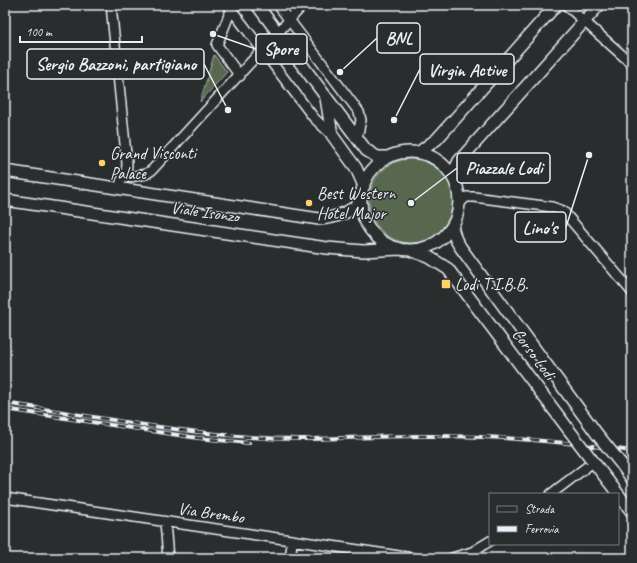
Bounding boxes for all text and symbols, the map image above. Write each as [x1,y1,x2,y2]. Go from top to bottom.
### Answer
scale bar [20,18,142,44]
callout: BNL [377,23,420,53]
text: 100 m [26,24,53,40]
text: BNL [385,27,414,49]
callout: Spore [256,34,307,64]
text: Spore [264,38,300,60]
callout: Sergio Bazzoni, partigiano [27,49,204,79]
text: Sergio Bazzoni, partigiano [36,53,198,75]
callout: Virgin Active [420,54,514,84]
text: Virgin Active [428,59,508,81]
place label: Grand Visconti Palace [110,143,198,184]
callout: Piazzale Lodi [457,153,550,183]
text: Piazzale Lodi [466,157,545,179]
marker: Grand Visconti Palace [97,158,107,168]
place label: Best Western Hotel Major [317,183,397,224]
street label: Viale Isonzo [170,197,242,227]
marker: Best Western Hotel Major [304,198,314,208]
callout: Lino's [515,212,566,242]
text: Lino's [523,217,559,239]
place label: Lodi T.I.B.B. [455,274,529,295]
marker: Lodi T.I.B.B. [440,278,452,290]
street label: Corso Lodi [508,324,561,385]
legend [489,493,619,545]
street label: Via Brembo [177,498,246,528]
text: Strada [525,501,555,517]
text: Ferrovia [525,521,559,537]

